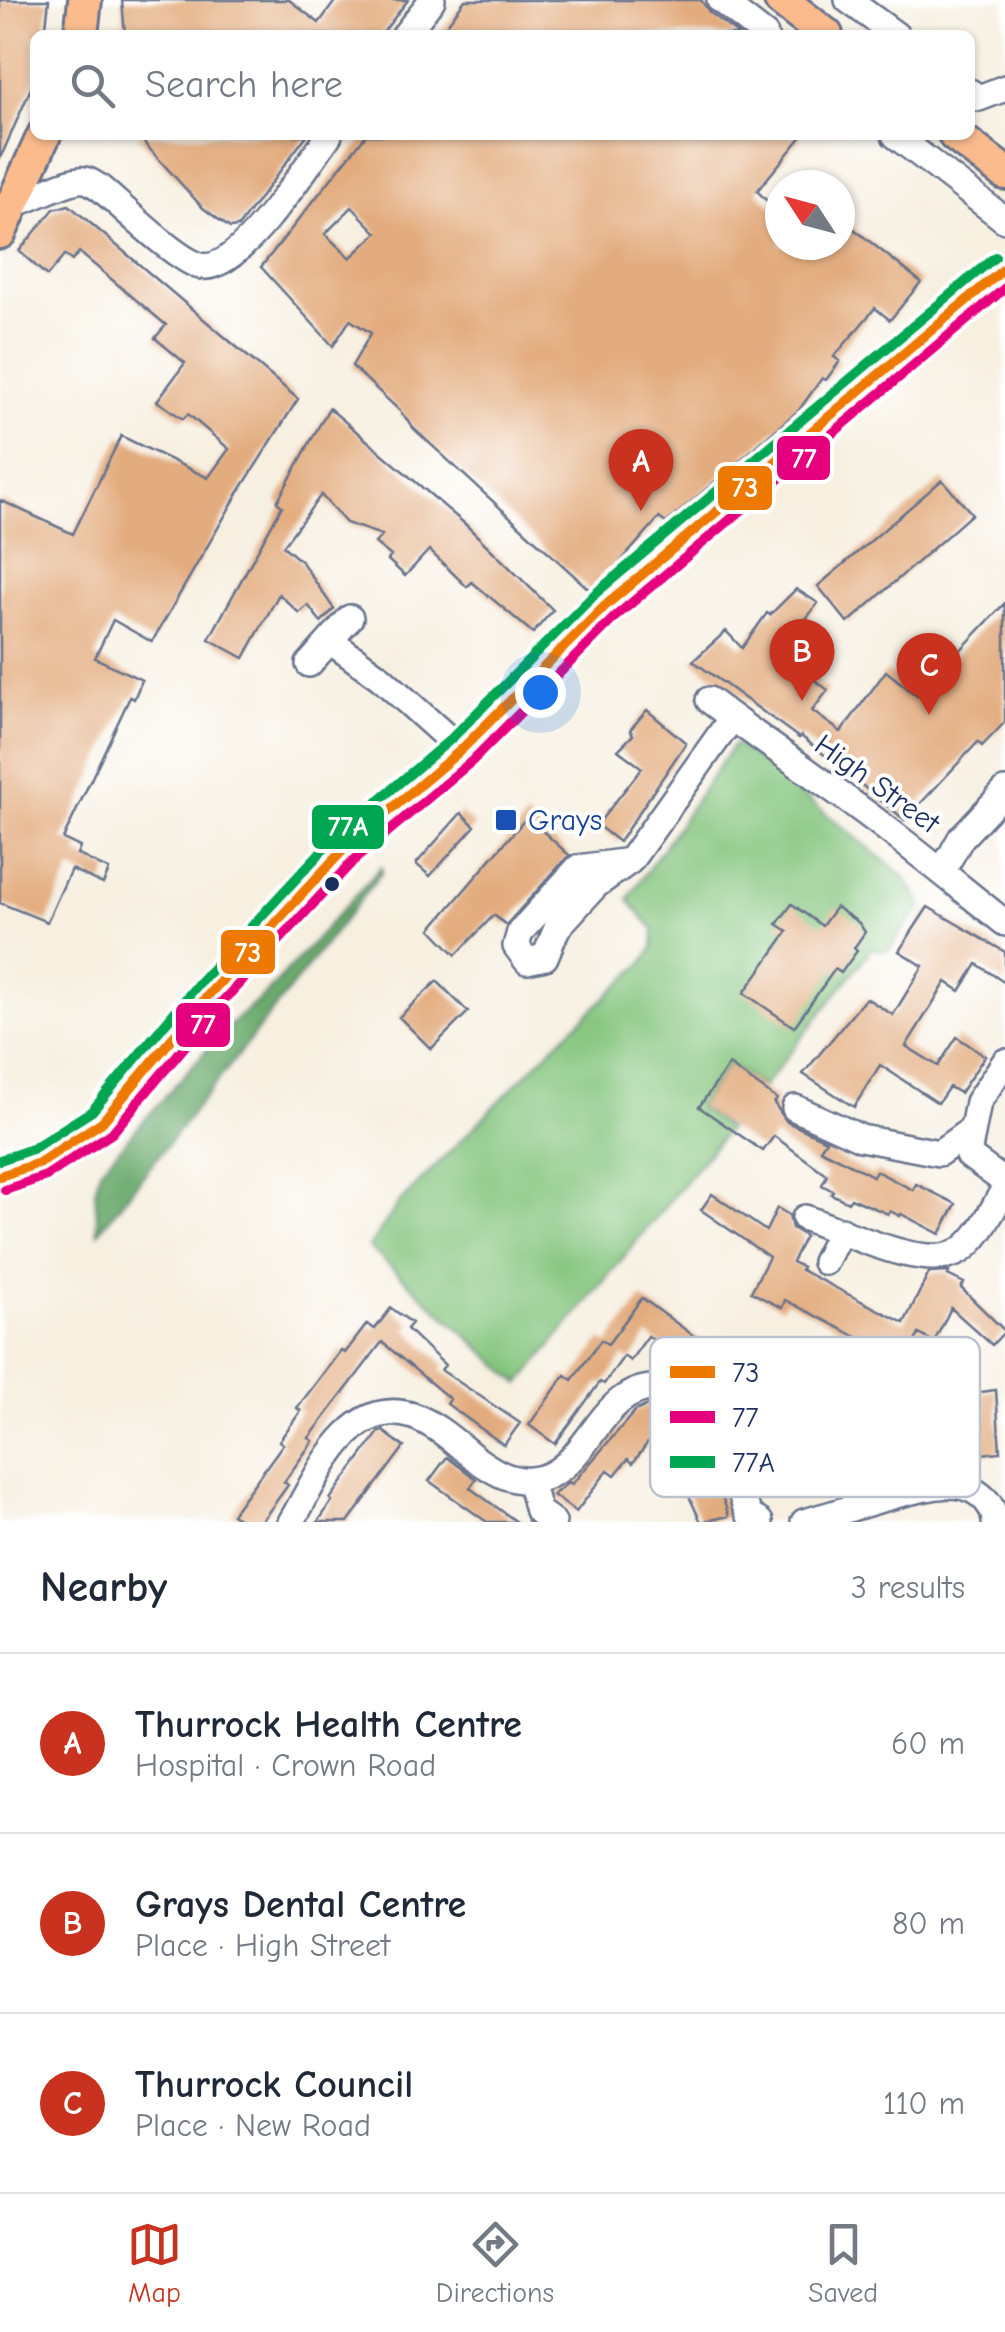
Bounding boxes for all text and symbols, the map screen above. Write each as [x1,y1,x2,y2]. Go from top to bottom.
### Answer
search box [30,30,975,140]
icon: search [65,58,120,113]
text: Search here [145,63,343,107]
north arrow [765,170,855,260]
pin: A [608,428,674,511]
line badge: 77 [775,434,832,482]
text: 77 [791,443,817,475]
line badge: 73 [716,464,774,512]
text: 73 [732,472,758,504]
pin: B [770,618,834,701]
pin: C [896,632,962,715]
your location [515,667,566,718]
street label: High Street [808,727,947,842]
line badge: 77A [310,803,386,851]
place label: Grays [528,803,602,838]
marker: Grays [493,807,519,833]
text: 77A [328,811,369,843]
unlabelled marker [322,874,342,894]
line badge: 73 [219,928,277,976]
text: 73 [235,937,261,969]
line badge: 77 [174,1001,232,1049]
text: 77 [190,1009,216,1041]
legend [650,1337,980,1497]
text: 73 [732,1357,759,1389]
text: 77 [732,1402,759,1434]
text: 77A [732,1447,775,1479]
text: Nearby [40,1563,167,1612]
text: 3 results [851,1569,965,1606]
text: Thurrock Health Centre [135,1703,522,1747]
text: A [64,1725,81,1762]
text: 60 m [891,1725,965,1762]
text: Hospital · Crown Road [135,1747,436,1784]
text: Grays Dental Centre [135,1883,466,1927]
text: B [63,1905,82,1942]
text: 80 m [892,1905,965,1942]
text: Place · High Street [135,1927,390,1964]
text: Thurrock Council [135,2063,413,2107]
text: C [63,2085,82,2122]
text: 110 m [883,2085,965,2122]
text: Place · New Road [135,2107,371,2144]
tab: Map [127,2217,182,2309]
tab: Directions [436,2217,554,2309]
tab: Saved [808,2217,878,2309]

